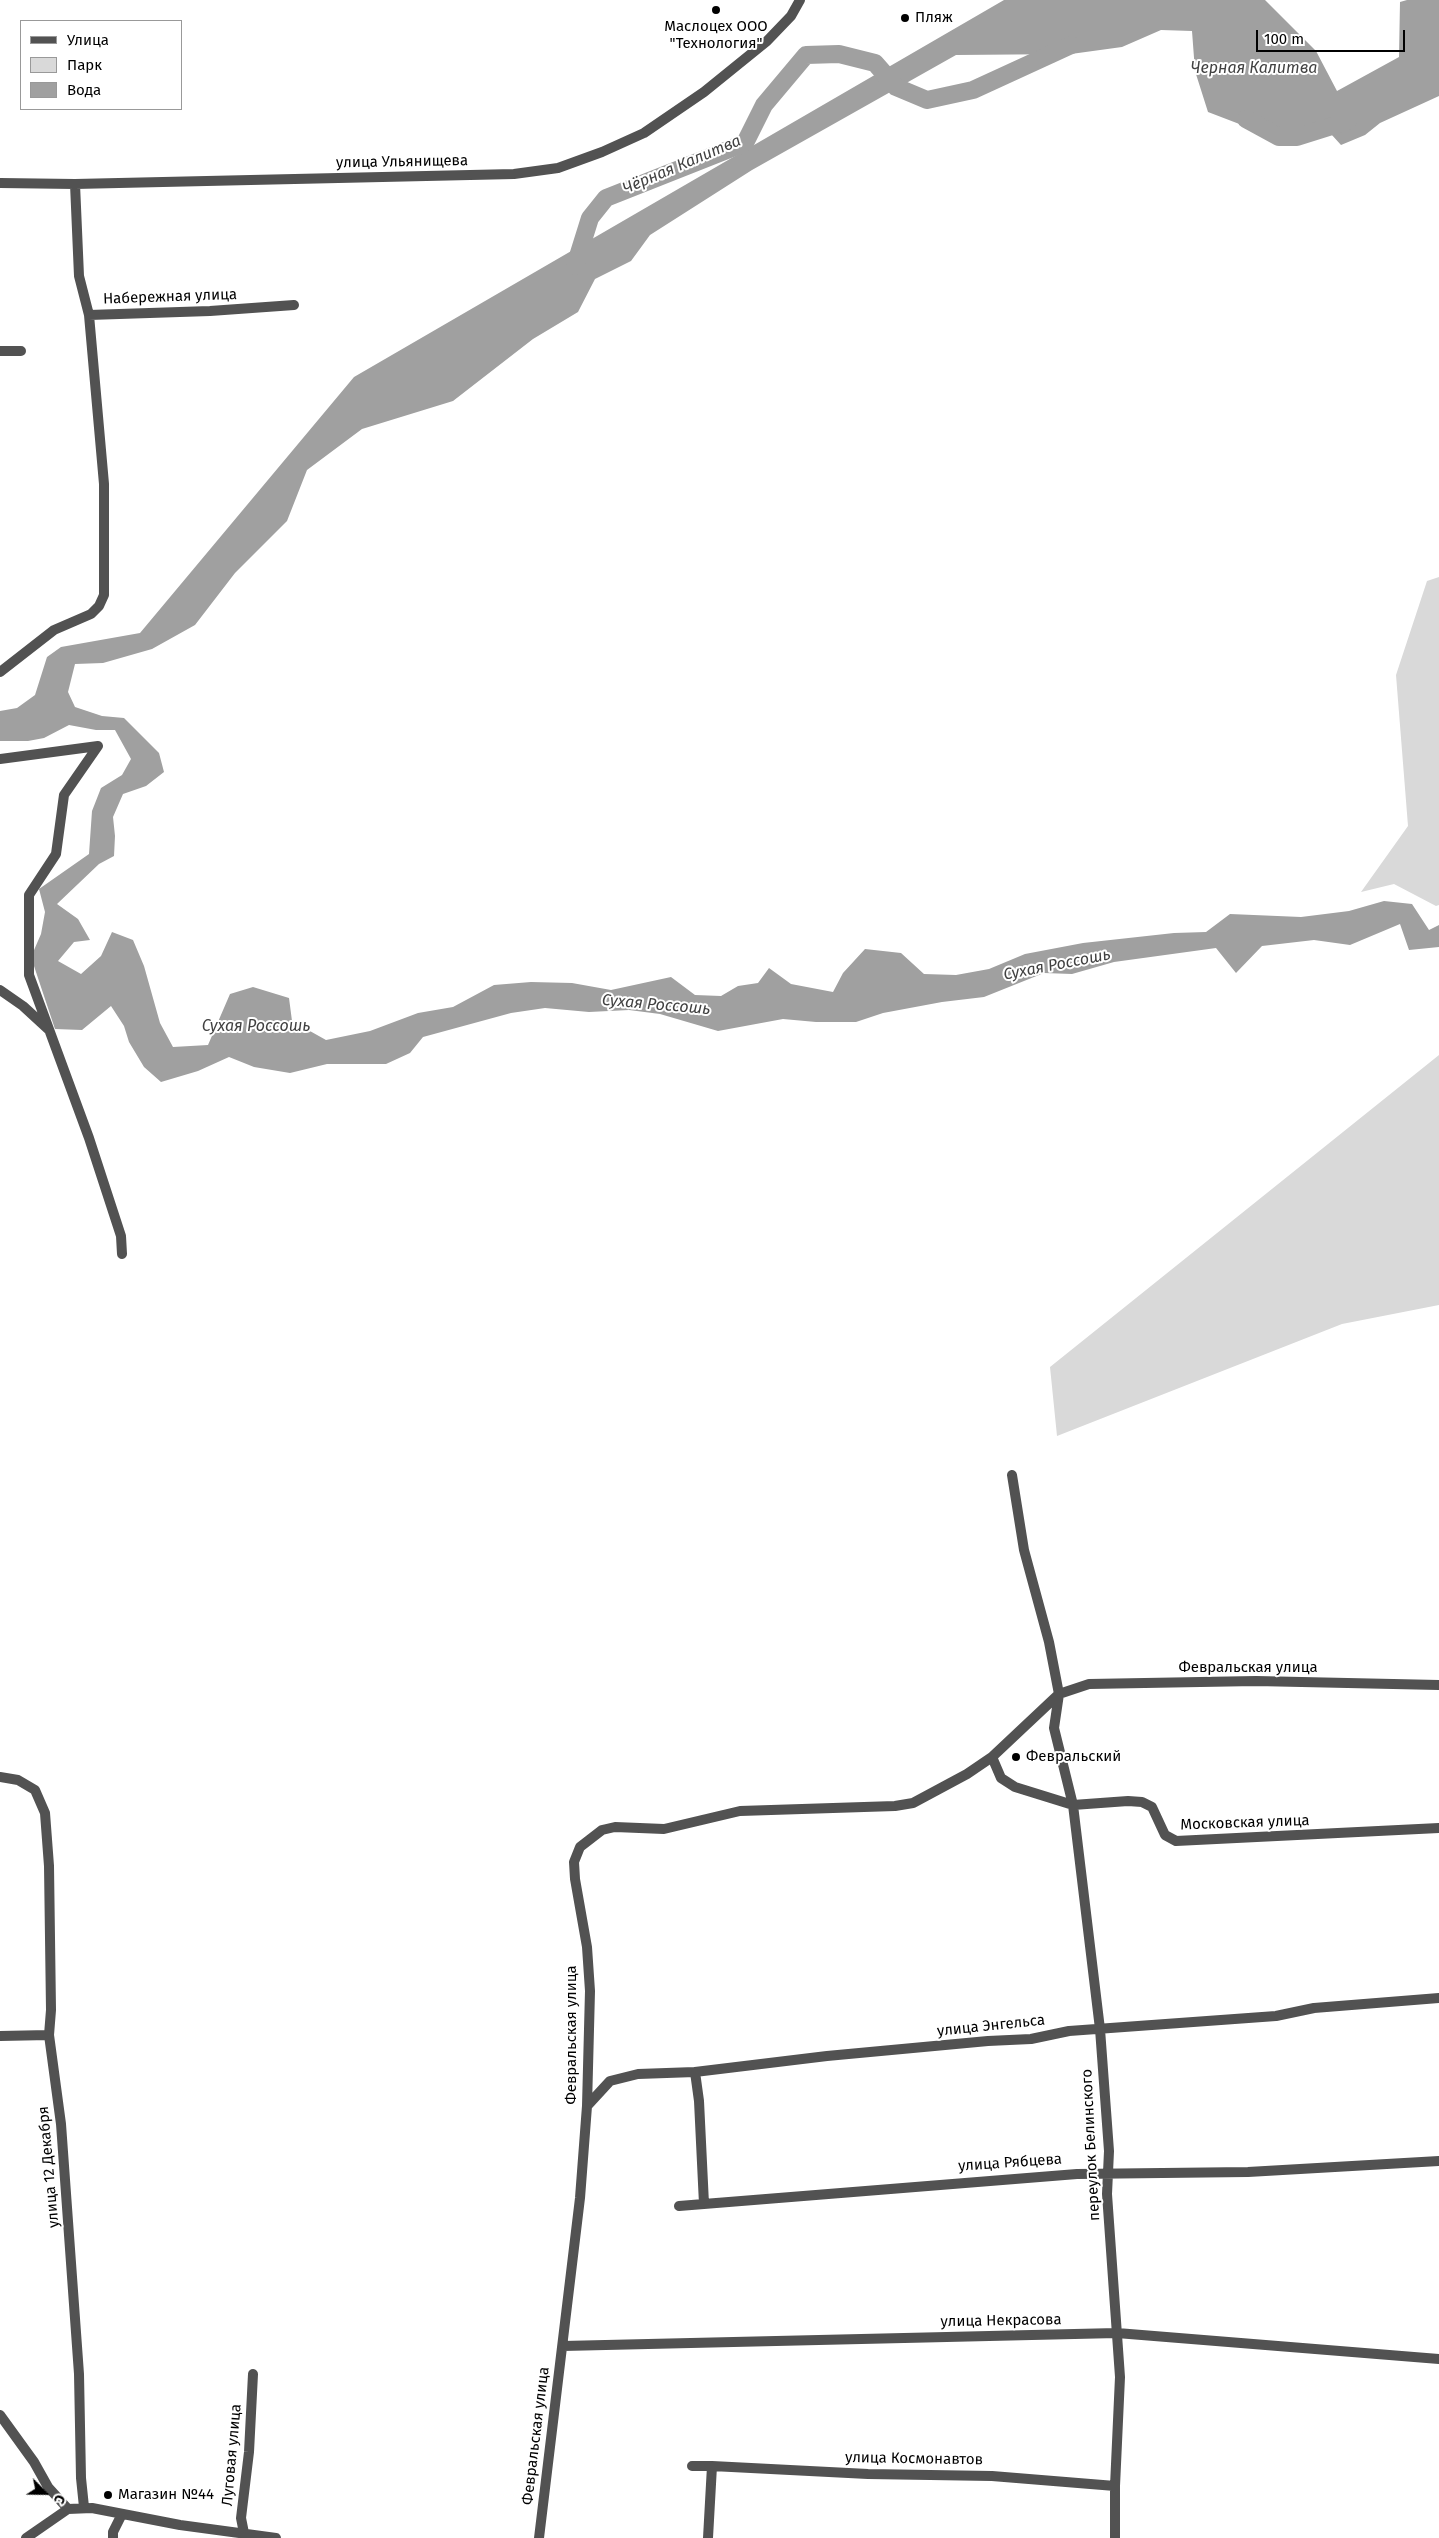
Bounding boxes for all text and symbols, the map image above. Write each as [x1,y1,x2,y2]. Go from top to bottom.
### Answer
marker: Маслоцех ООО "Технология" [710,4,722,16]
place label: Пляж [915,9,953,27]
marker: Пляж [899,12,911,24]
place label: Маслоцех ООО "Технология" [664,18,768,53]
legend [20,20,182,110]
scale bar [1259,20,1408,52]
text: 100 m [1264,30,1304,48]
text: Улица [67,31,109,49]
text: Парк [67,56,102,74]
water label: Черная Калитва [1191,59,1317,79]
text: Вода [67,81,101,99]
water label: Чёрная Калитва [620,131,744,199]
street label: улица Ульянищева [336,152,468,172]
street label: Набережная улица [103,286,237,308]
water label: Сухая Россошь [1002,945,1112,985]
water label: Сухая Россошь [601,991,711,1019]
water label: Сухая Россошь [202,1017,310,1037]
street label: Февральская улица [1178,1659,1318,1677]
place label: Февральский [1026,1748,1121,1766]
marker: Февральский [1010,1751,1022,1763]
street label: Московская улица [1180,1812,1310,1834]
street label: Февральская улица [563,1965,581,2105]
street label: улица Энгельса [936,2011,1046,2041]
street label: переулок Белинского [1078,2069,1104,2221]
street label: улица 12 Декабря [35,2105,63,2229]
street label: улица Рябцева [957,2150,1063,2176]
street label: улица Некрасова [940,2311,1062,2331]
street label: Февральская улица [519,2366,553,2506]
street label: Луговая улица [219,2403,245,2507]
street label: улица Космонавтов [845,2449,983,2469]
north arrow [20,2468,70,2518]
place label: Магазин №44 [118,2486,214,2504]
marker: Магазин №44 [102,2489,114,2501]
text: С [50,2492,69,2506]

